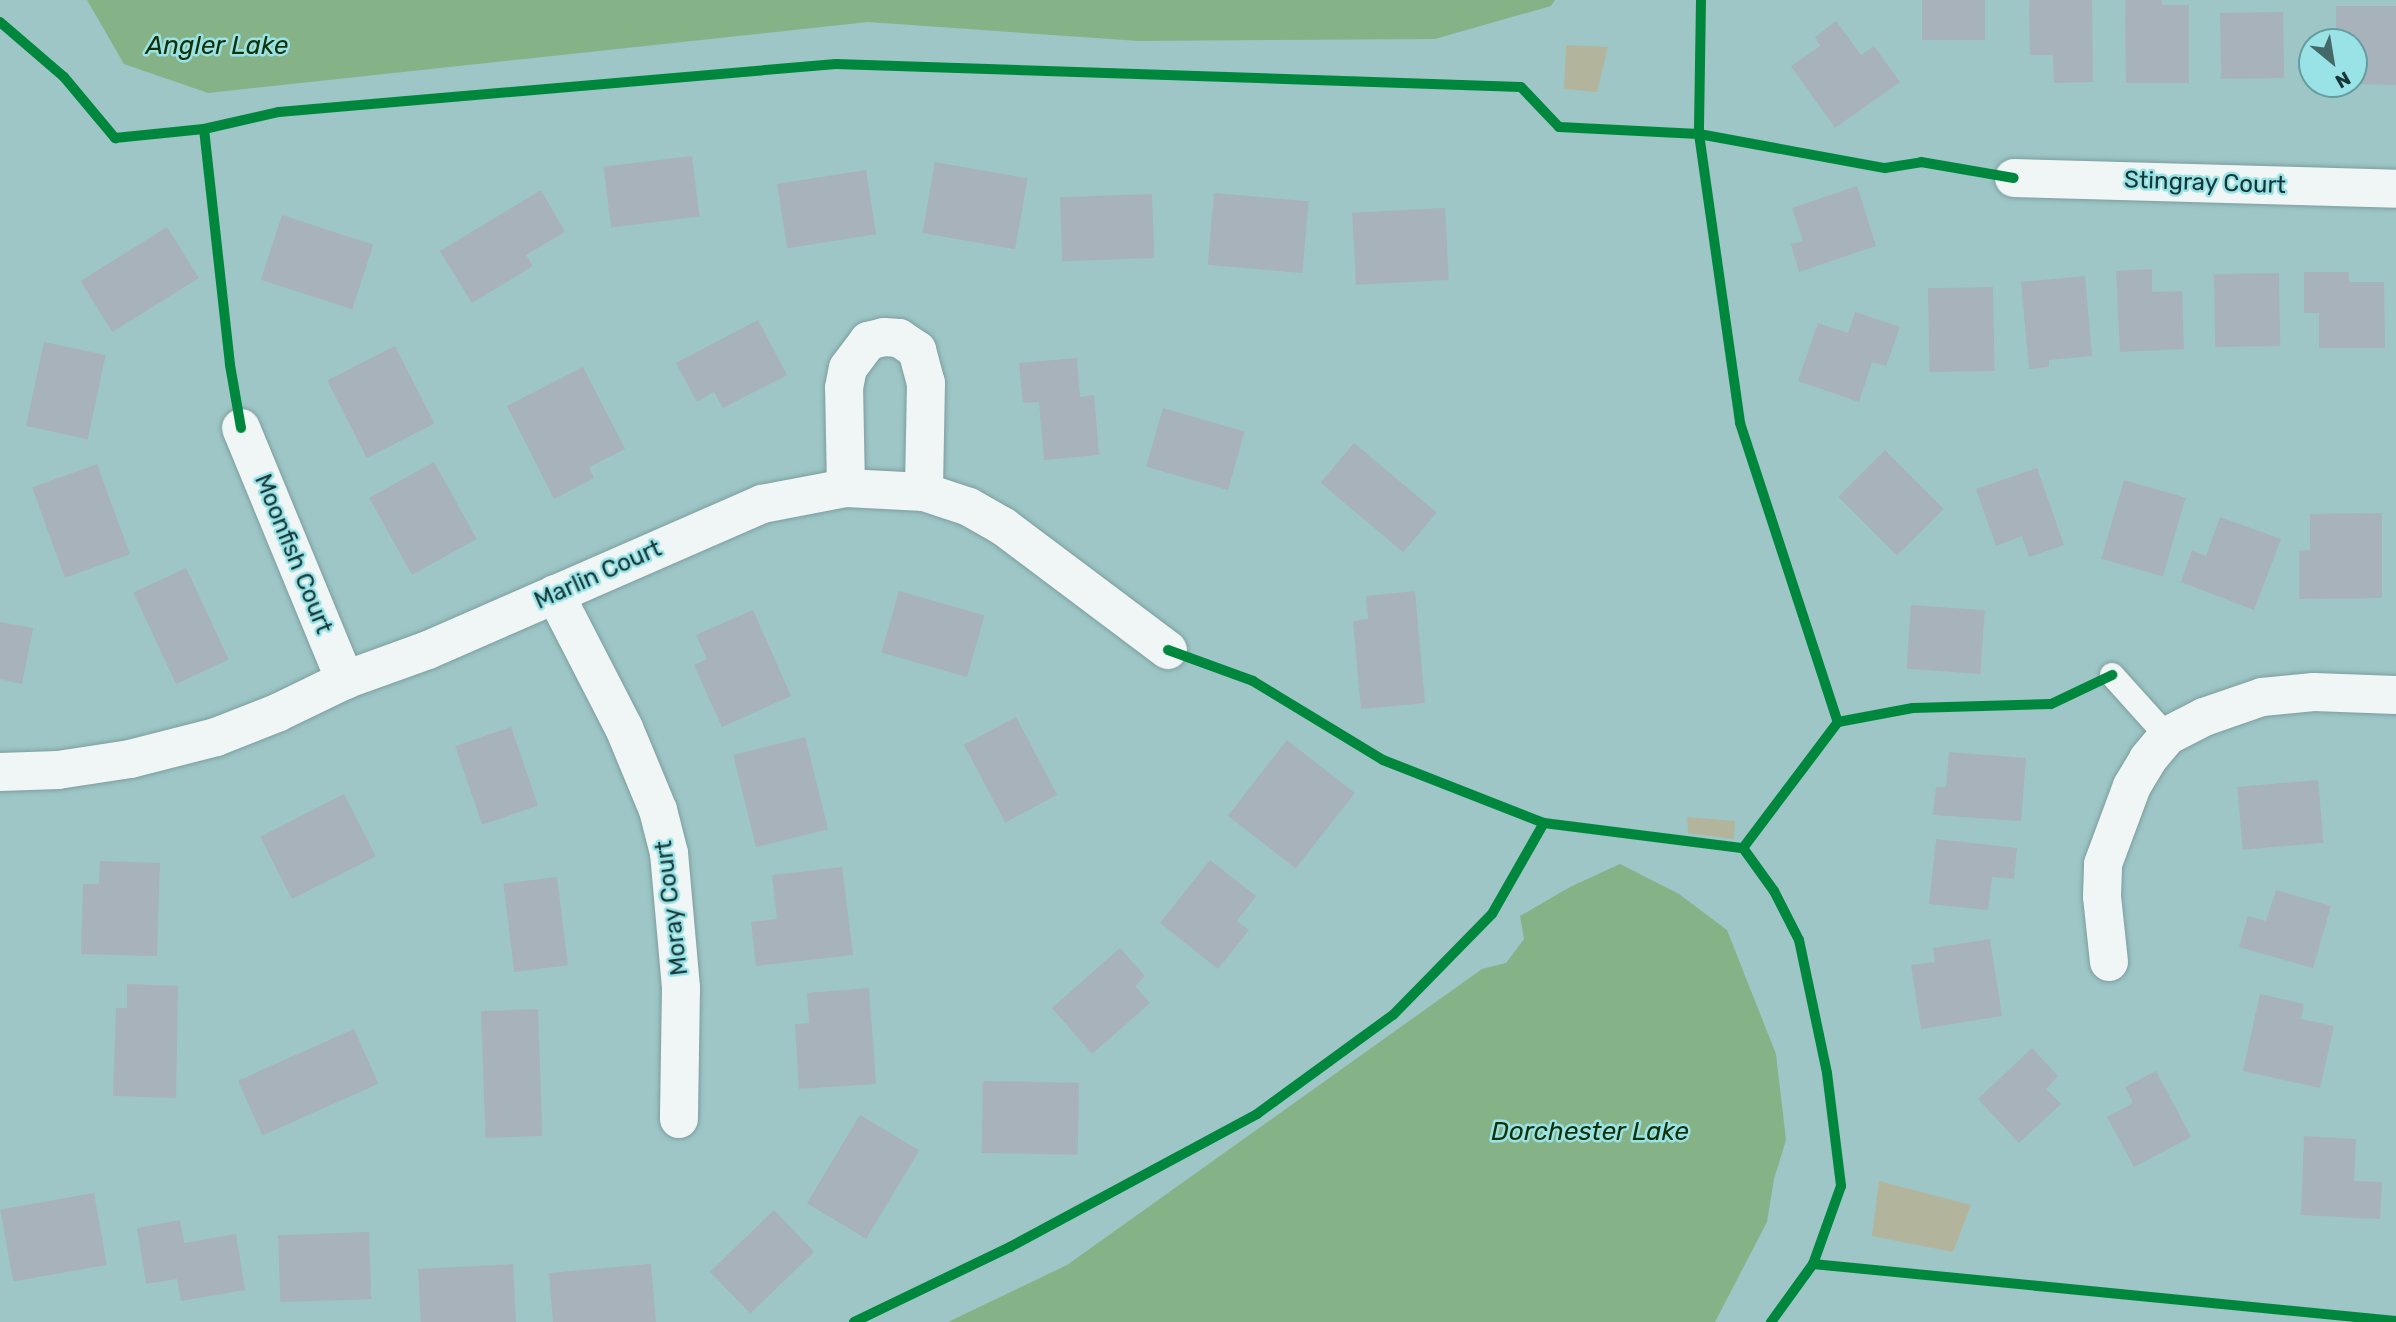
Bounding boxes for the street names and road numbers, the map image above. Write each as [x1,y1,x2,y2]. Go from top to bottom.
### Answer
street label: Stingray Court [2123,166,2287,200]
street label: Moonfish Court [248,470,338,638]
street label: Marlin Court [530,534,666,616]
street label: Moray Court [649,838,695,978]

